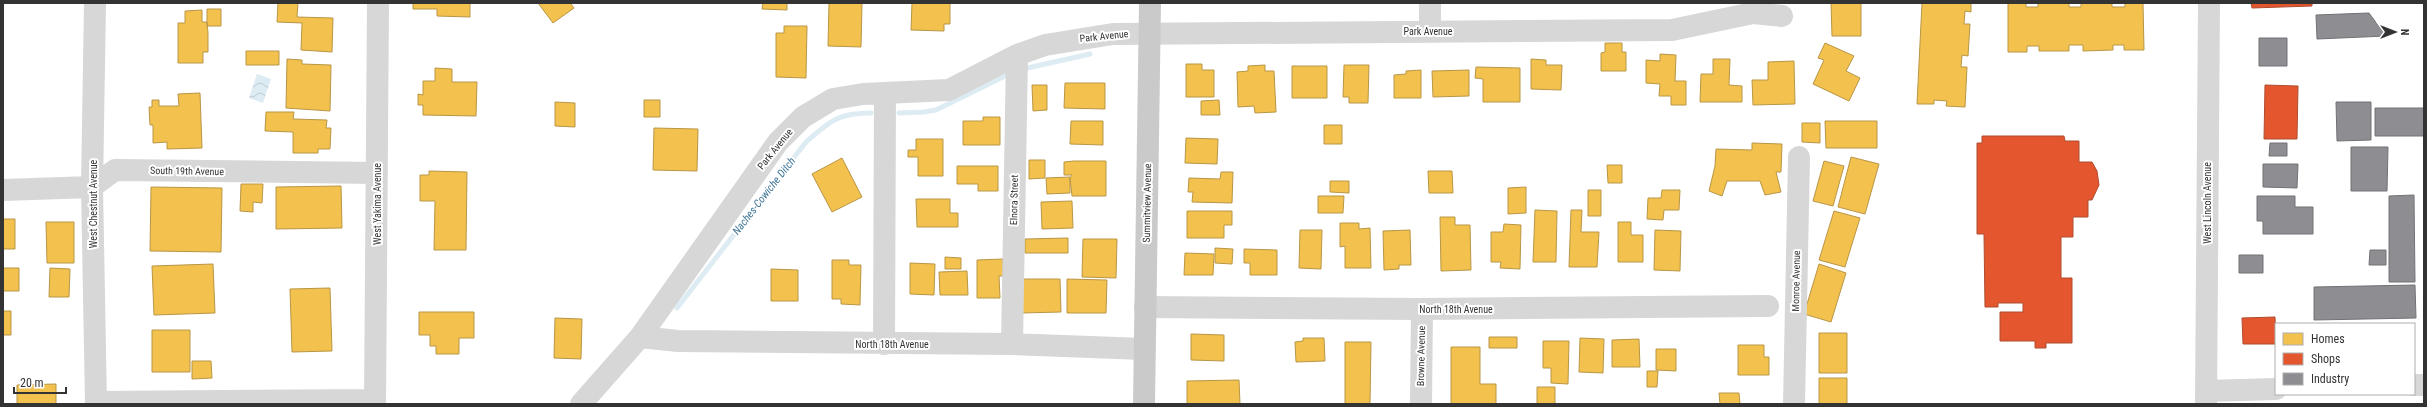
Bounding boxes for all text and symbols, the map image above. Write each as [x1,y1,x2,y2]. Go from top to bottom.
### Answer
north arrow [2375,12,2415,52]
street label: Park Avenue [1404,26,1453,37]
street label: Park Avenue [1079,28,1129,44]
text: N [2398,29,2411,36]
street label: Park Avenue [755,126,795,171]
water label: Naches-Cowiche Ditch [730,155,798,237]
street label: West Chestnut Avenue [88,159,99,248]
street label: West Lincoln Avenue [2202,162,2213,244]
street label: West Yakima Avenue [372,163,383,245]
street label: Summitview Avenue [1141,163,1153,243]
street label: South 19th Avenue [150,165,224,177]
street label: Elnora Street [1008,175,1020,225]
street label: Monroe Avenue [1790,250,1802,312]
street label: North 18th Avenue [1419,304,1493,315]
legend [2275,323,2415,395]
street label: Browne Avenue [1415,325,1427,386]
text: Homes [2311,332,2345,346]
street label: North 18th Avenue [855,339,929,350]
text: Shops [2311,352,2340,366]
scale bar [14,369,66,395]
text: Industry [2311,372,2349,386]
text: 20 m [20,376,44,390]

